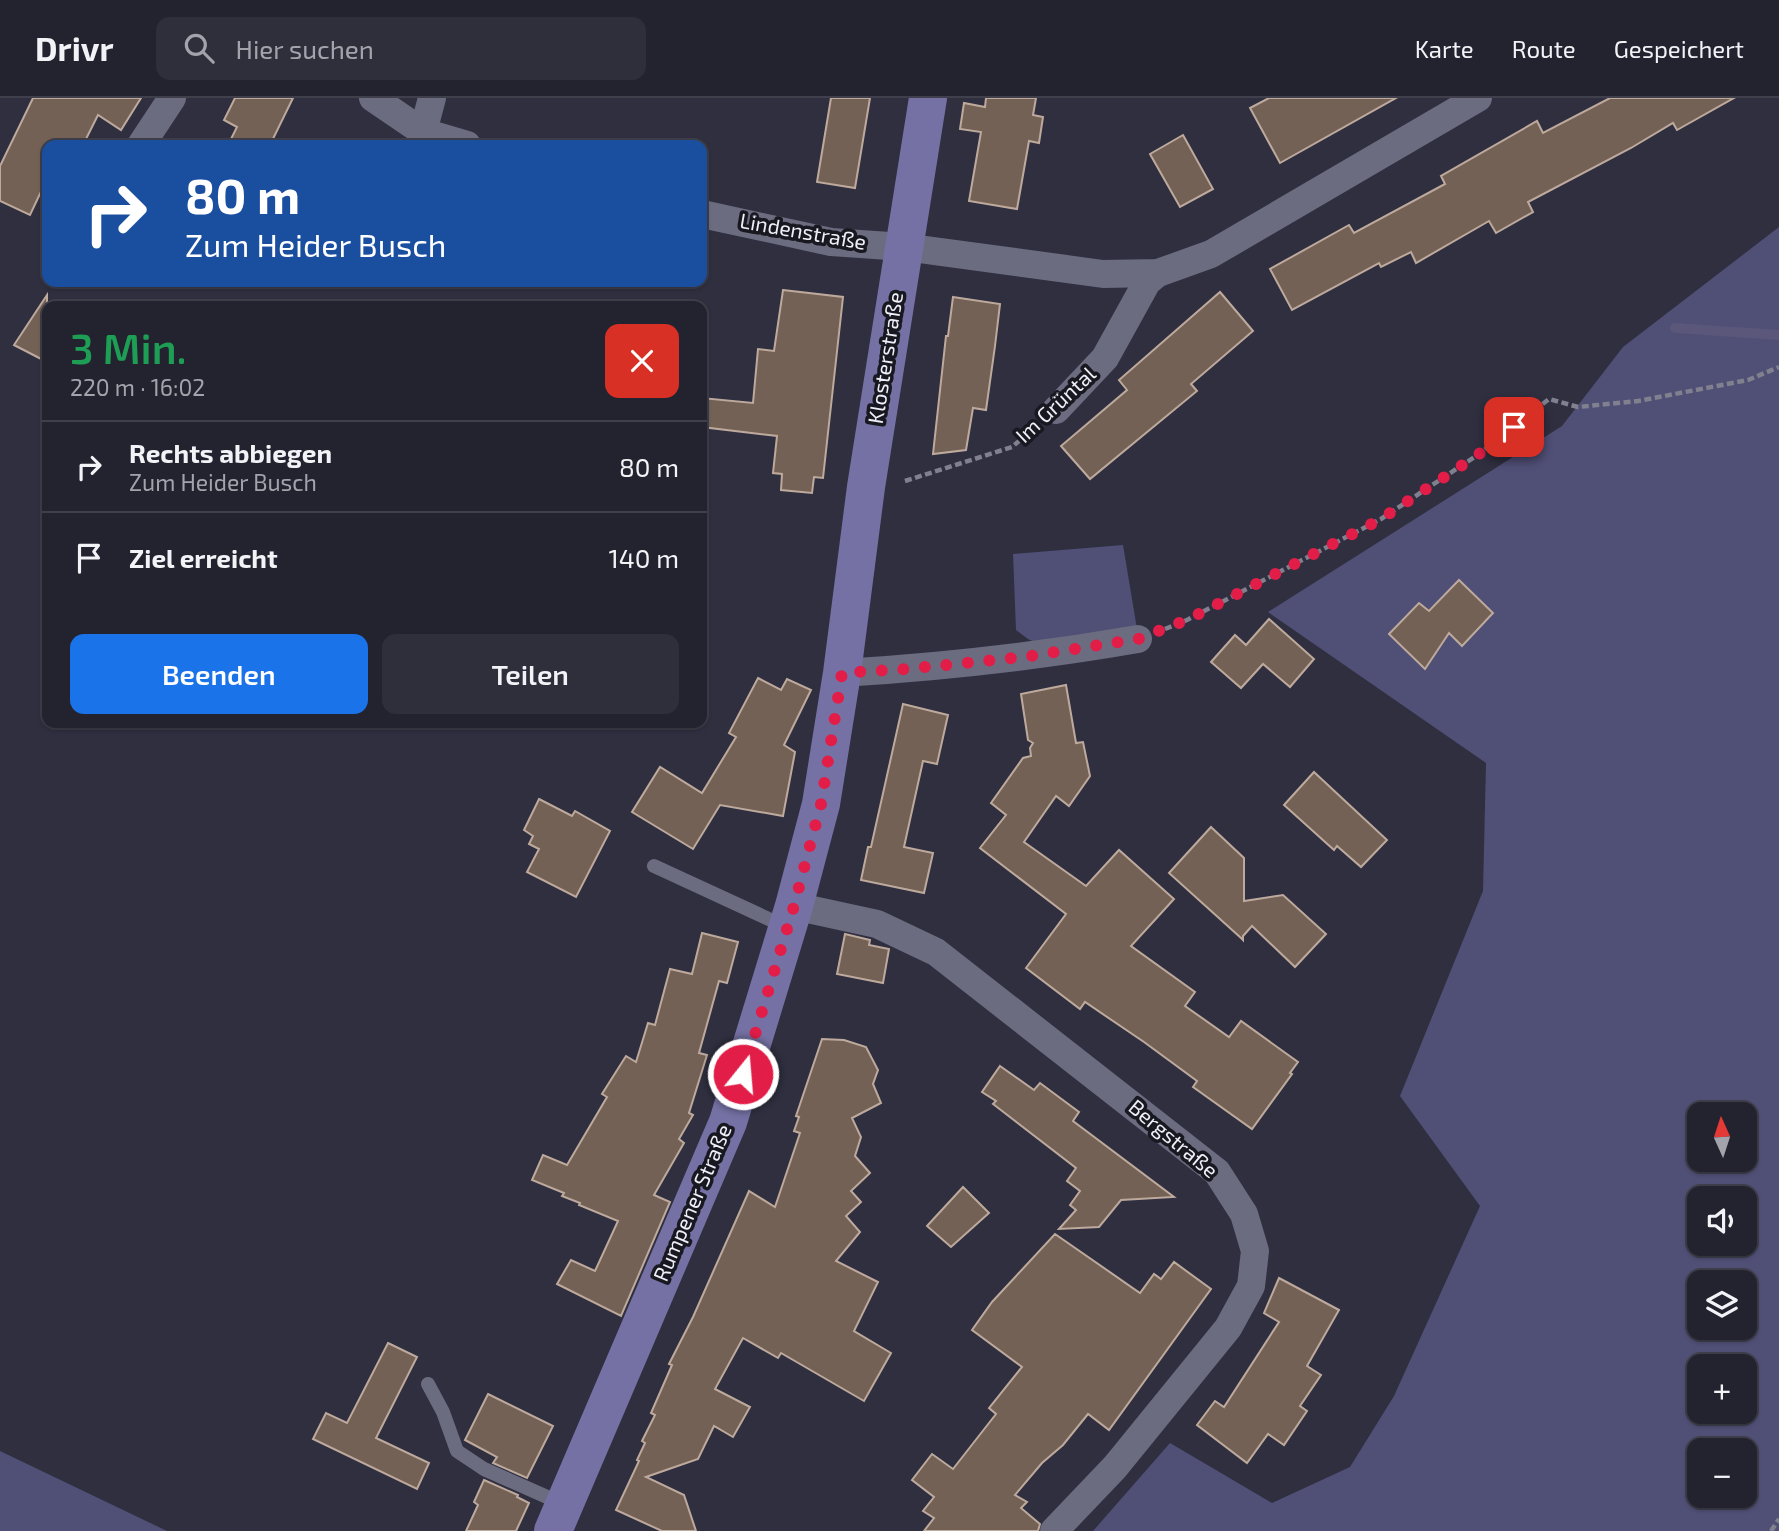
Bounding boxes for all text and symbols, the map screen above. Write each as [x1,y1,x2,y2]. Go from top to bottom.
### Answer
search box [156,17,646,80]
text: Drivr [35,28,114,68]
icon: search [180,29,218,67]
text: Hier suchen [236,33,374,64]
text: Karte [1415,34,1474,63]
text: Route [1512,34,1576,63]
text: Gespeichert [1614,34,1744,63]
text: 80 m [185,165,300,224]
icon: right [70,168,161,259]
street label: Lindenstraße [738,207,868,254]
text: Zum Heider Busch [185,225,446,263]
street label: Klosterstraße [862,290,907,425]
text: 3 Min. [70,322,187,372]
button: close [605,324,679,398]
street label: Im Grüntal [1010,360,1101,447]
text: 220 m · 16:02 [70,373,205,401]
pin [1484,397,1544,457]
icon: arrive [1495,408,1533,446]
text: Rechts abbiegen [129,437,332,468]
icon: right [70,448,108,486]
text: 80 m [619,451,679,482]
text: Zum Heider Busch [129,468,317,496]
icon: arrive [70,539,108,577]
text: Ziel erreicht [129,542,278,573]
text: 140 m [608,542,679,573]
button: Beenden [70,634,368,714]
button: Teilen [382,634,679,714]
position arrow [706,1037,780,1111]
street label: Bergstraße [1124,1093,1224,1182]
north arrow [1687,1102,1757,1172]
map controls [1687,1102,1757,1508]
street label: Rumpener Straße [647,1120,736,1285]
button: sound [1687,1186,1757,1256]
button: layers [1687,1270,1757,1340]
button: + [1687,1354,1757,1424]
button: − [1687,1438,1757,1508]

